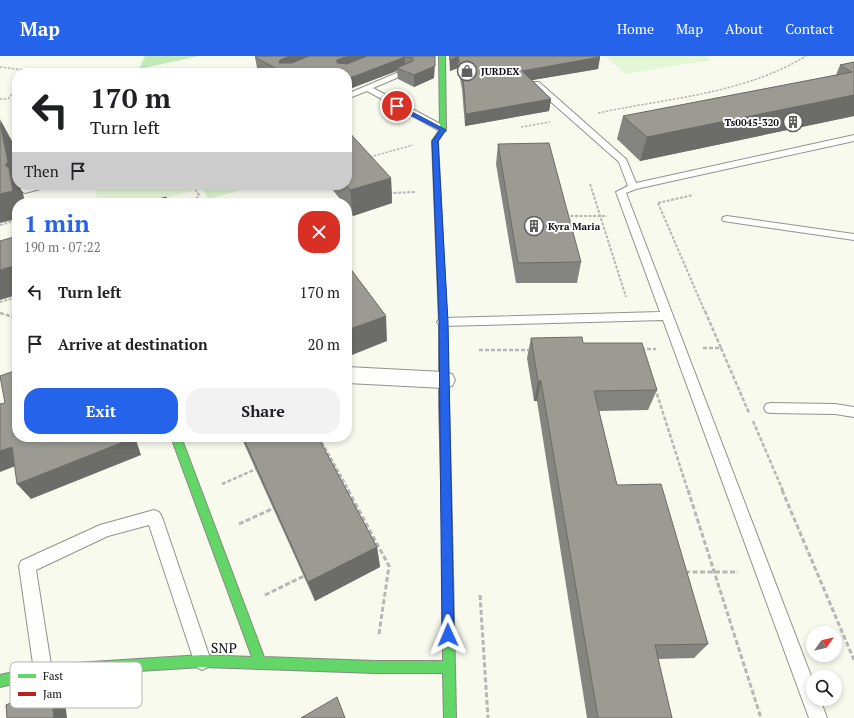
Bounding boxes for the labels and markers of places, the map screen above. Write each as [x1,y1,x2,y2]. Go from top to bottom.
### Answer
shop icon: JURDEX [456,60,478,82]
place label: JURDEX [481,65,520,78]
pin [380,89,414,123]
building icon: Ts0045-320 [782,111,804,133]
place label: Ts0045-320 [724,116,779,129]
building icon: Kyra Maria [523,215,545,237]
place label: Kyra Maria [548,220,601,233]

